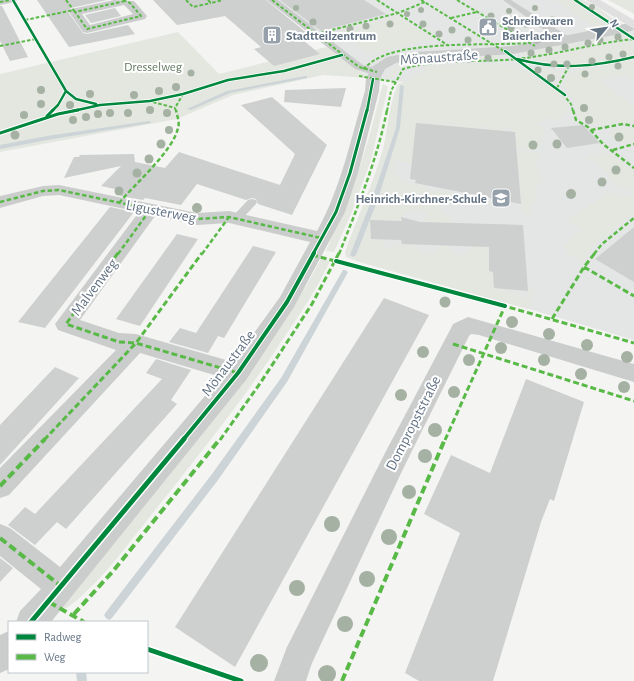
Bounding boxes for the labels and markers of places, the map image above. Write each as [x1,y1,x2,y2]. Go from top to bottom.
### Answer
place label: Schreibwaren Baierlacher [502,15,574,43]
public building icon: Schreibwaren Baierlacher [477,16,499,38]
building icon: Stadtteilzentrum [261,24,283,46]
place label: Stadtteilzentrum [286,30,376,43]
school or university icon: Heinrich-Kirchner-Schule [490,187,512,209]
place label: Heinrich-Kirchner-Schule [356,193,487,206]

